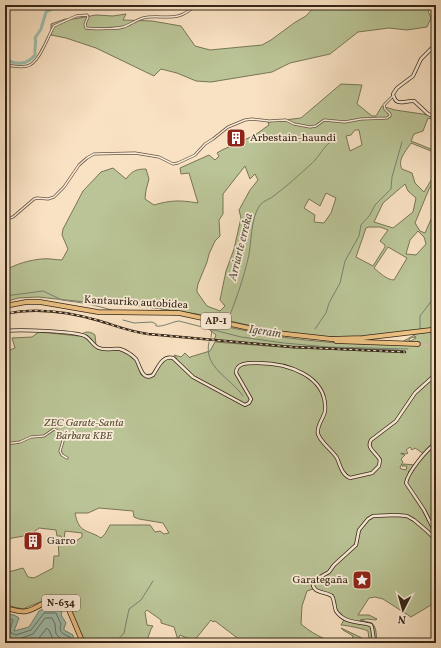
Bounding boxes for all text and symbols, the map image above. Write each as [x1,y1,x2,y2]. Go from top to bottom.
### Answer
building icon: Arbestain-haundi [225,127,247,149]
place label: Arbestain-haundi [250,131,336,146]
water label: Arriarte erreka [225,211,257,283]
street label: Kantauriko autobidea [84,293,189,313]
road number: AP-1 [201,313,231,329]
water label: Igerain [248,322,282,342]
park label: ZEC Garate-Santa Bárbara KBE [43,416,124,444]
building icon: Garro [22,530,44,552]
place label: Garro [47,534,76,549]
place icon: Garategaña [351,569,373,591]
place label: Garategaña [292,573,349,588]
north arrow [383,590,423,630]
road number: N-634 [42,595,80,611]
text: N [397,611,407,626]

